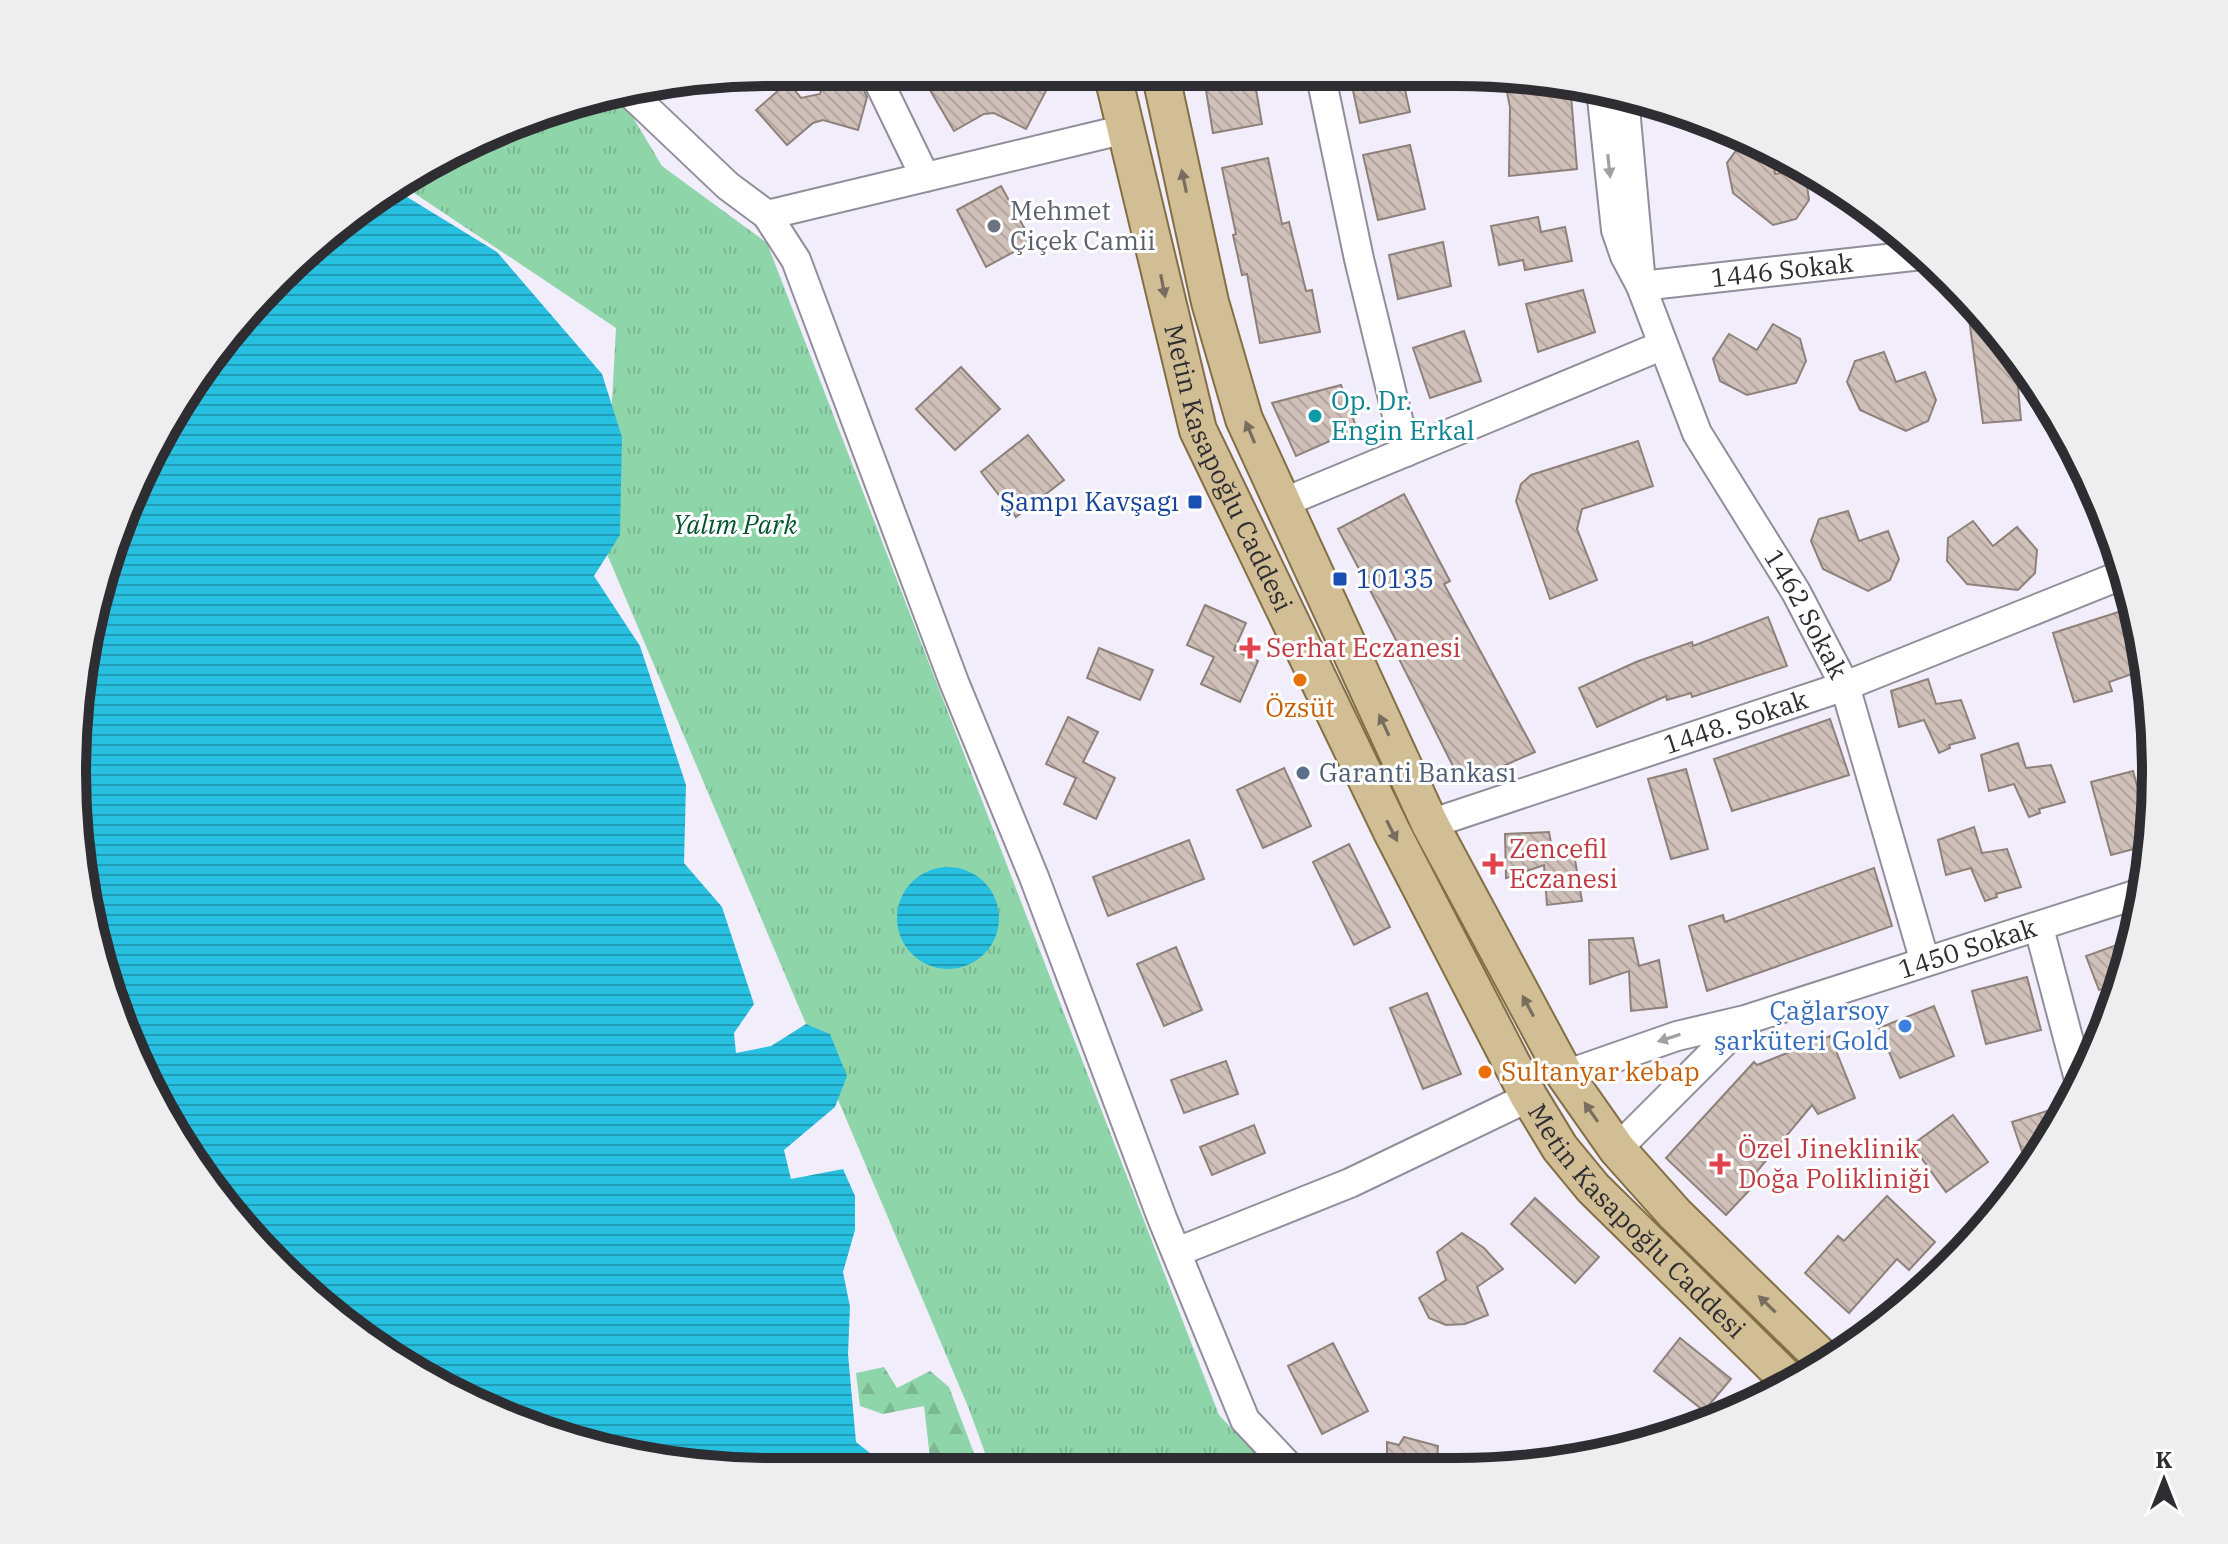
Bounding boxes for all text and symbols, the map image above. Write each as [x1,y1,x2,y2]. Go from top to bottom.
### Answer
one-way arrow [1602,154,1615,179]
one-way arrow [1177,169,1190,194]
place label: Mehmet Çiçek Camii [1010,193,1155,257]
marker: Mehmet Çiçek Camii [985,217,1003,235]
street label: 1446 Sokak [1709,245,1855,294]
one-way arrow [1157,274,1170,299]
street label: Metin Kasapoğlu Caddesi [1157,321,1301,617]
place label: Op. Dr. Engin Erkal [1331,383,1475,447]
marker: Op. Dr. Engin Erkal [1306,407,1324,425]
one-way arrow [1243,421,1256,444]
place label: Şampı Kavşagı [1000,484,1179,518]
marker: Şampı Kavşagı [1186,493,1204,511]
park label: Yalım Park [673,507,797,541]
street label: 1462 Sokak [1757,542,1856,684]
place label: 10135 [1356,561,1434,595]
marker: 10135 [1331,570,1349,588]
place label: Serhat Eczanesi [1266,630,1461,664]
marker: Serhat Eczanesi [1241,639,1259,657]
marker: Özsüt [1291,671,1309,689]
street label: 1448. Sokak [1659,682,1812,761]
place label: Özsüt [1265,690,1335,724]
one-way arrow [1377,713,1391,736]
place label: Garanti Bankası [1319,755,1516,789]
marker: Garanti Bankası [1294,764,1312,782]
one-way arrow [1385,820,1398,843]
place label: Zencefil Eczanesi [1509,831,1618,895]
marker: Zencefil Eczanesi [1484,855,1502,873]
street label: 1450 Sokak [1894,910,2040,986]
place label: Çağlarsoy şarküteri Gold [1714,993,1889,1057]
one-way arrow [1521,994,1535,1017]
marker: Çağlarsoy şarküteri Gold [1896,1017,1914,1035]
one-way arrow [1657,1033,1681,1045]
place label: Sultanyar kebap [1501,1054,1700,1088]
marker: Sultanyar kebap [1476,1063,1494,1081]
street label: Metin Kasapoğlu Caddesi [1521,1097,1754,1345]
one-way arrow [1584,1101,1599,1122]
place label: Özel Jineklinik Doğa Polikliniği [1738,1131,1930,1195]
marker: Özel Jineklinik Doğa Polikliniği [1709,1153,1731,1175]
one-way arrow [1758,1296,1777,1314]
north arrow [2124,1440,2204,1520]
text: K [2156,1445,2173,1474]

